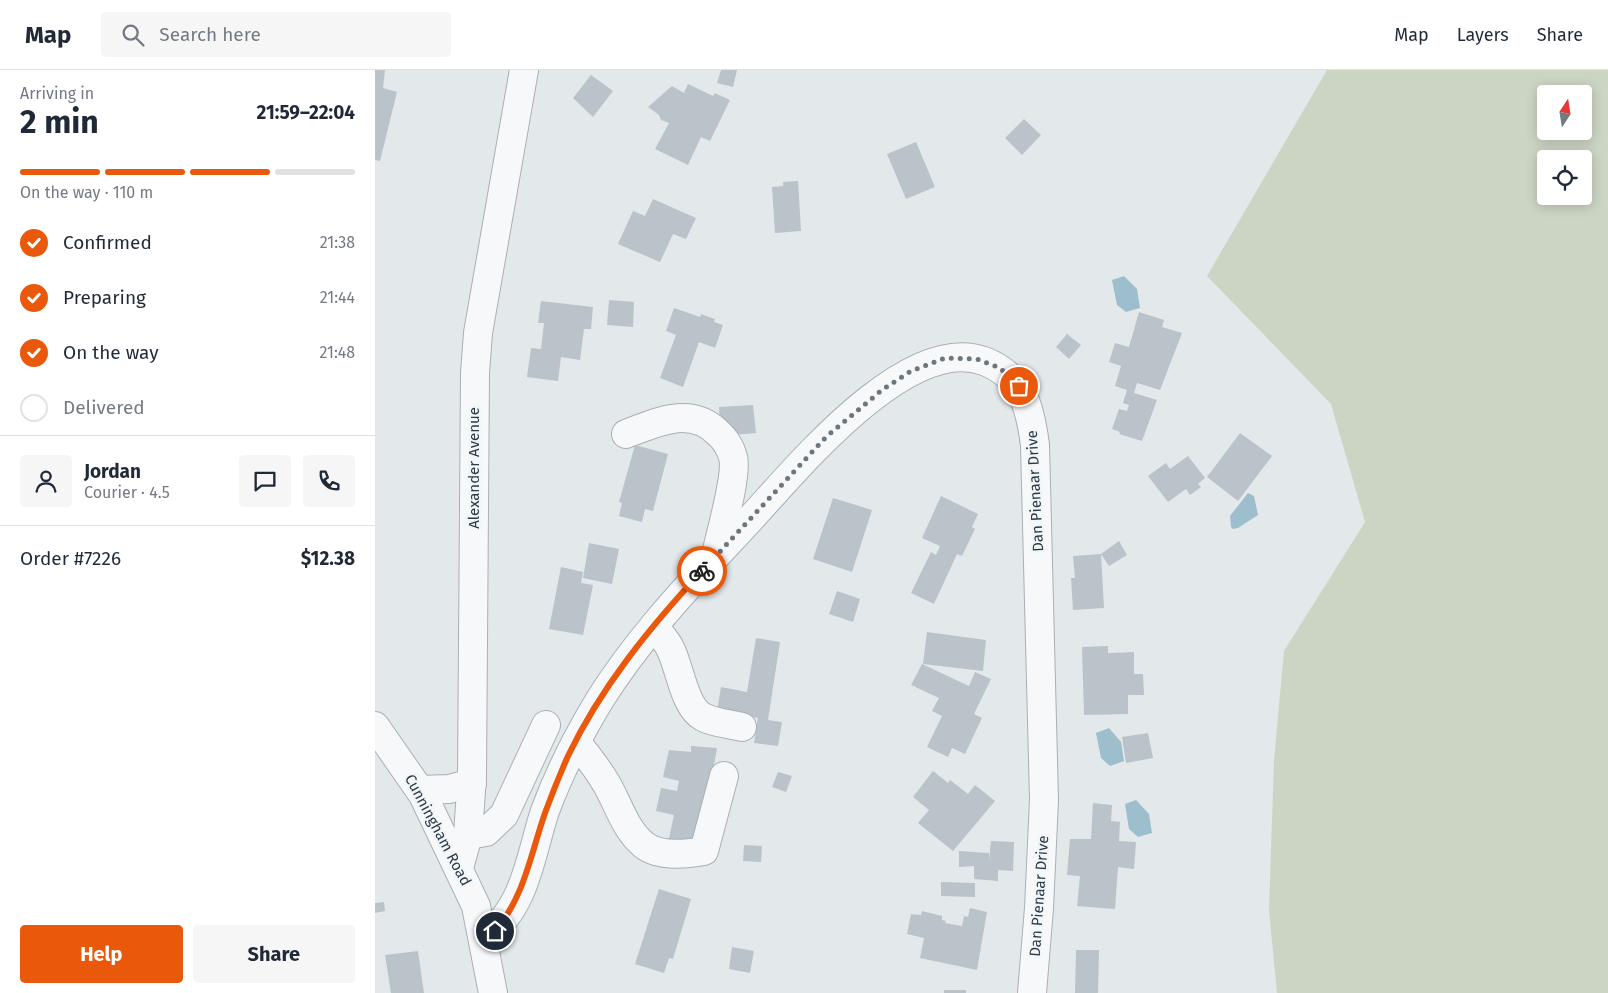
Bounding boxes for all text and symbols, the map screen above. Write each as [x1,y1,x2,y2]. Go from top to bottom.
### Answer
search box [101,12,451,57]
text: Map [25,21,71,49]
icon: search [119,21,147,49]
text: Search here [159,23,261,46]
text: Map [1394,24,1429,46]
text: Layers [1457,24,1509,46]
text: Share [1537,24,1583,46]
text: Arriving in [20,84,94,103]
north arrow [1537,85,1593,140]
map controls [1537,85,1592,205]
text: 21:59–22:04 [257,101,355,124]
text: 2 min [20,103,99,141]
button: locate [1537,150,1592,205]
text: On the way · 110 m [20,183,153,202]
icon: check [20,229,48,257]
text: Confirmed [63,231,152,254]
text: 21:38 [320,233,355,252]
icon: check [20,284,48,312]
text: Preparing [63,286,146,309]
text: 21:44 [320,288,355,307]
icon: check [20,339,48,367]
text: On the way [63,341,159,364]
text: 21:48 [319,343,355,362]
pin [998,365,1040,407]
icon: bag [1005,372,1033,400]
text: Delivered [63,396,145,419]
street label: Alexander Avenue [465,407,483,529]
street label: Dan Pienaar Drive [1023,430,1047,552]
button: person [20,455,72,507]
button: chat [239,455,291,507]
button: phone [303,455,355,507]
text: Jordan [84,460,141,483]
text: Courier · 4.5 [84,483,170,502]
courier [677,546,727,596]
text: Order #7226 [20,547,121,570]
text: $12.38 [301,547,355,570]
icon: bike [688,557,716,585]
street label: Cunningham Road [401,771,475,889]
street label: Dan Pienaar Drive [1026,835,1052,957]
pin [474,910,516,952]
icon: home [481,917,509,945]
button: Help [20,925,183,983]
button: Share [193,925,355,983]

